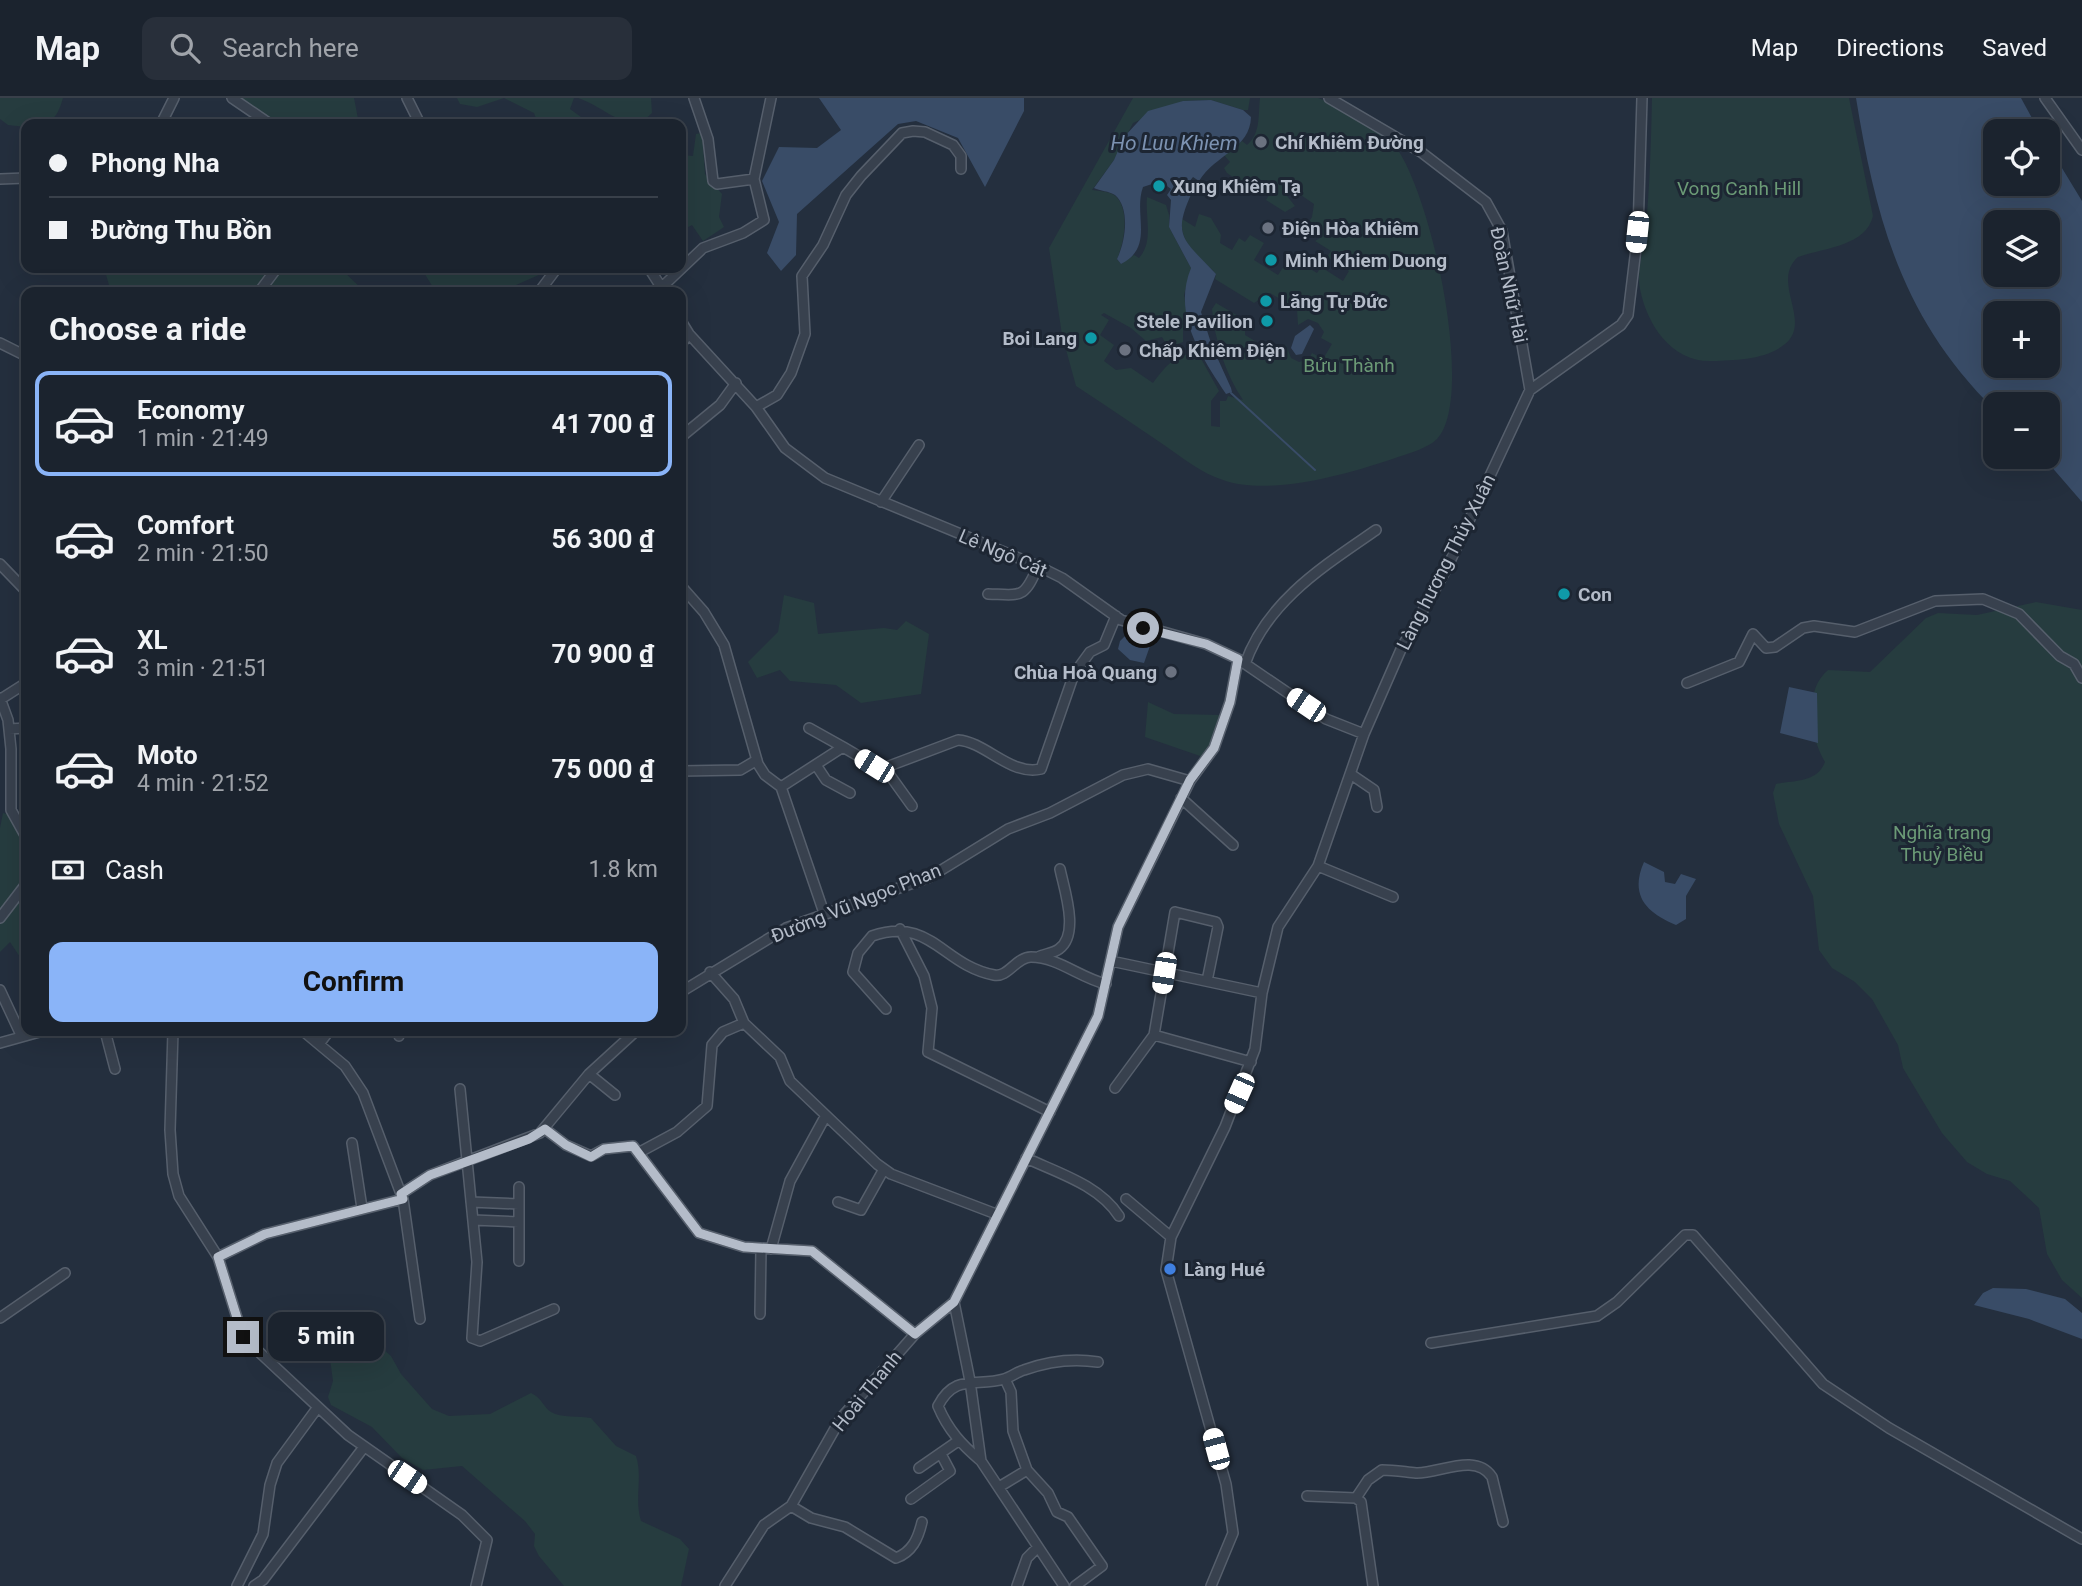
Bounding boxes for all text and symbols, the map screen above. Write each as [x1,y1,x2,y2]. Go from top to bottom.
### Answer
search box [142,17,632,80]
text: Map [35,29,100,68]
icon: search [166,29,204,67]
text: Search here [222,33,359,63]
text: Map [1751,34,1798,62]
text: Directions [1836,34,1944,62]
text: Saved [1982,34,2047,62]
map controls [1983,119,2060,469]
button: locate [1983,119,2060,196]
water label: Ho Luu Khiem [1110,131,1238,155]
place label: Chí Khiêm Đường [1275,131,1424,154]
marker: Chí Khiêm Đường [1253,134,1269,150]
text: Phong Nha [91,148,220,178]
place label: Xung Khiêm Tạ [1173,175,1301,198]
park label: Vong Canh Hill [1677,177,1801,200]
marker: Xung Khiêm Tạ [1151,178,1167,194]
car [1625,210,1650,254]
button: layers [1983,210,2060,287]
text: Đường Thu Bồn [91,215,272,245]
place label: Điện Hòa Khiêm [1282,217,1419,240]
marker: Điện Hòa Khiêm [1260,220,1276,236]
street label: Đoàn Nhữ Hài [1485,225,1533,345]
place label: Minh Khiem Duong [1285,249,1447,272]
marker: Minh Khiem Duong [1263,252,1279,268]
place label: Lăng Tự Đức [1280,290,1388,313]
marker: Lăng Tự Đức [1258,293,1274,309]
button: + [1983,301,2060,378]
text: Choose a ride [49,310,246,348]
place label: Stele Pavilion [1136,310,1253,333]
marker: Stele Pavilion [1259,313,1275,329]
place label: Boi Lang [1002,327,1077,350]
marker: Boi Lang [1083,330,1099,346]
place label: Chấp Khiêm Điện [1139,339,1285,362]
marker: Chấp Khiêm Điện [1117,342,1133,358]
park label: Bửu Thành [1303,354,1395,377]
icon: car [53,392,116,455]
button: − [1983,392,2060,469]
text: Economy [137,395,244,425]
text: 41 700 ₫ [551,409,654,439]
text: 1 min · 21:49 [137,425,269,452]
street label: Làng hương Thủy Xuân [1392,470,1500,654]
icon: car [53,507,116,570]
text: Comfort [137,510,234,540]
text: 56 300 ₫ [551,524,654,554]
street label: Lê Ngô Cát [955,524,1051,582]
text: 2 min · 21:50 [137,540,269,567]
place label: Con [1578,583,1612,606]
marker: Con [1556,586,1572,602]
route start [1127,612,1159,644]
icon: car [53,622,116,685]
text: XL [137,625,168,655]
text: 70 900 ₫ [551,639,654,669]
text: 3 min · 21:51 [137,655,269,682]
place label: Chùa Hoà Quang [1014,661,1157,684]
marker: Chùa Hoà Quang [1163,664,1179,680]
car [1283,685,1330,725]
icon: car [53,737,116,800]
text: Moto [137,740,198,770]
car [851,746,898,786]
text: 75 000 ₫ [551,754,654,784]
text: 4 min · 21:52 [137,770,269,797]
park label: Nghĩa trang Thuỷ Biều [1893,821,1991,866]
icon: cash [49,851,87,889]
text: Cash [105,855,164,885]
text: 1.8 km [589,856,658,883]
street label: Đường Vũ Ngọc Phan [768,858,944,948]
button: Confirm [49,942,658,1022]
car [1151,951,1178,995]
car [1221,1070,1258,1116]
place label: Làng Hué [1184,1258,1265,1281]
marker: Làng Hué [1162,1261,1178,1277]
callout: 5 min [268,1312,383,1362]
route end [227,1321,259,1353]
text: 5 min [297,1323,355,1350]
street label: Hoài Thanh [828,1346,906,1436]
car [1201,1426,1232,1472]
car [384,1457,431,1497]

